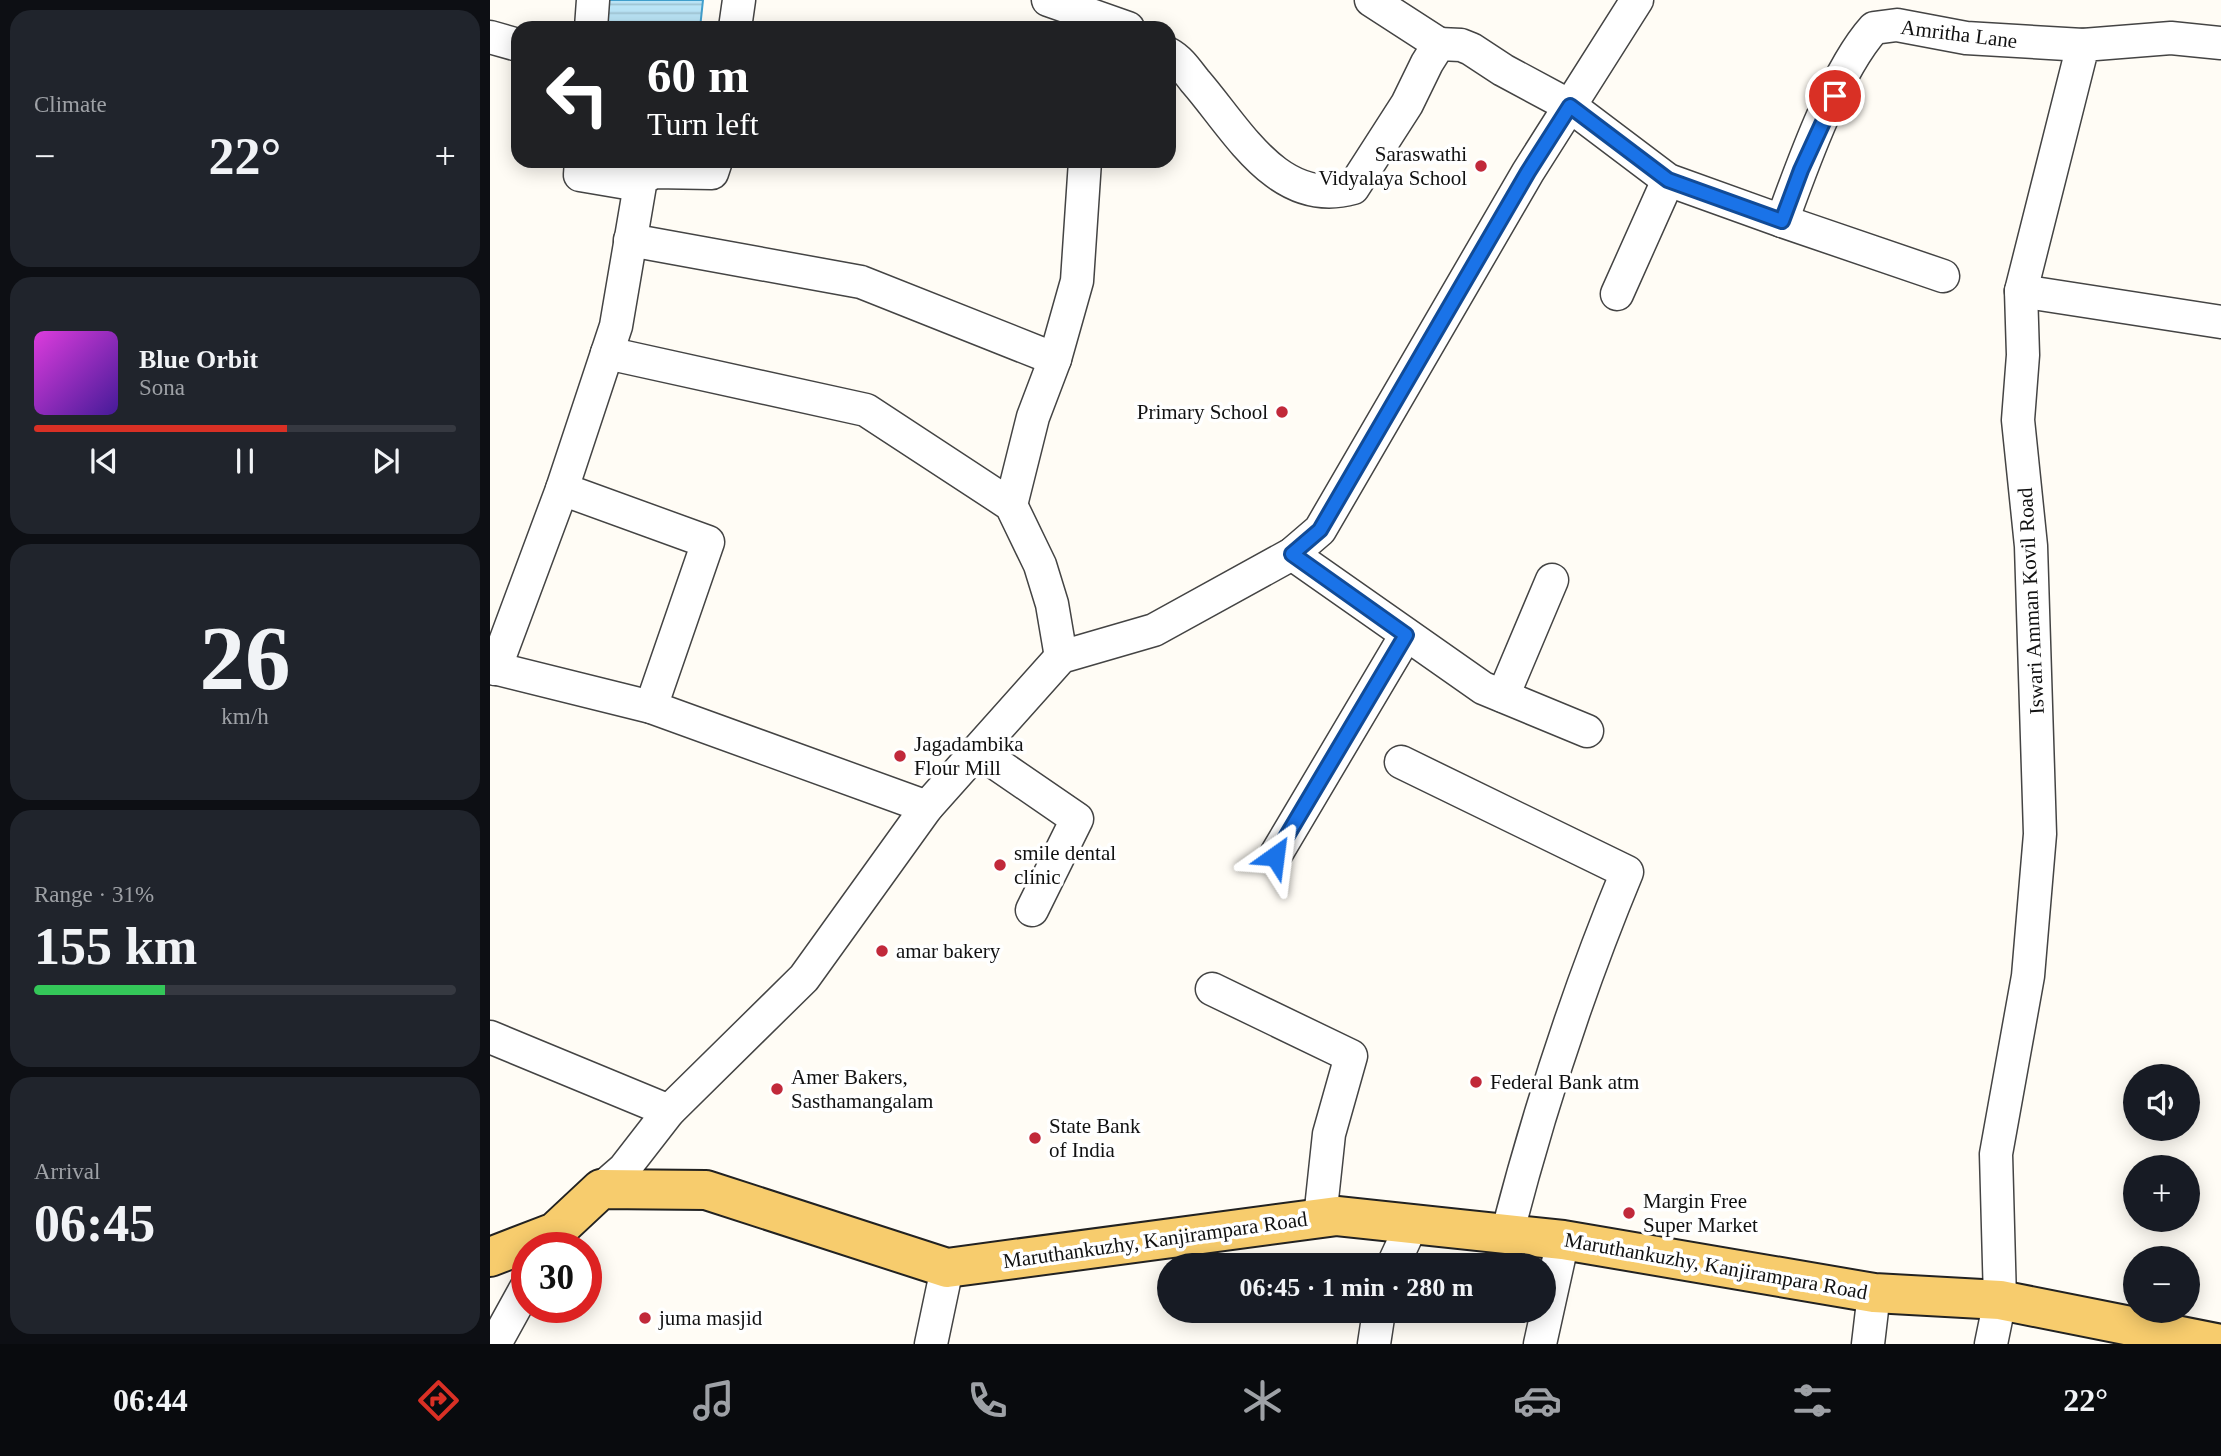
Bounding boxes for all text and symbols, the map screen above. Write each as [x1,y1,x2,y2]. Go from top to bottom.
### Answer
street label: Amritha Lane [1899,15,2019,53]
text: 60 m [647,48,749,103]
icon: left [532,49,623,140]
pin [1805,66,1865,126]
icon: arrive [1816,77,1854,115]
text: Climate [34,92,107,117]
text: Turn left [647,106,759,142]
text: 22° [209,128,281,185]
text: − [34,135,55,177]
text: + [435,135,456,177]
place label: Saraswathi Vidyalaya School [1318,142,1467,190]
marker: Saraswathi Vidyalaya School [1473,158,1489,174]
text: Blue Orbit [139,345,258,374]
text: Sona [139,375,185,400]
place label: Primary School [1137,400,1268,424]
marker: Primary School [1274,404,1290,420]
icon: previous [85,442,123,480]
icon: pause [226,442,264,480]
icon: next [367,442,405,480]
street label: Iswari Amman Kovil Road [2013,487,2049,715]
text: 26 [200,608,291,709]
text: km/h [221,704,269,729]
place label: Jagadambika Flour Mill [914,732,1024,780]
marker: Jagadambika Flour Mill [892,748,908,764]
position arrow [1238,819,1312,893]
place label: smile dental clinic [1014,841,1116,889]
marker: smile dental clinic [992,857,1008,873]
text: Range · 31% [34,882,154,907]
text: 155 km [34,918,197,975]
place label: amar bakery [896,939,1001,963]
marker: amar bakery [874,943,890,959]
map controls [2123,1064,2200,1323]
button: sound [2123,1064,2200,1141]
place label: Amer Bakers, Sasthamangalam [791,1065,933,1113]
place label: Federal Bank atm [1490,1070,1639,1094]
marker: Federal Bank atm [1468,1074,1484,1090]
marker: Amer Bakers, Sasthamangalam [769,1081,785,1097]
place label: State Bank of India [1049,1114,1141,1162]
marker: State Bank of India [1027,1130,1043,1146]
button: + [2123,1155,2200,1232]
text: Arrival [34,1159,100,1184]
place label: Margin Free Super Market [1643,1189,1758,1237]
text: 06:45 [34,1195,155,1252]
marker: Margin Free Super Market [1621,1205,1637,1221]
street label: Maruthankuzhy, Kanjirampara Road [1001,1207,1309,1273]
street label: Maruthankuzhy, Kanjirampara Road [1563,1228,1870,1305]
speed limit sign: 30 [511,1232,602,1323]
button: − [2123,1246,2200,1323]
text: 06:45 · 1 min · 280 m [1240,1273,1474,1302]
place label: juma masjid [658,1306,763,1330]
marker: juma masjid [637,1310,653,1326]
icon: directions [414,1376,463,1425]
icon: music [689,1376,738,1425]
icon: phone [963,1376,1012,1425]
icon: climate [1238,1376,1287,1425]
icon: car [1513,1376,1562,1425]
icon: filters [1788,1376,1837,1425]
text: 06:44 [113,1382,188,1418]
text: 22° [2063,1382,2108,1418]

